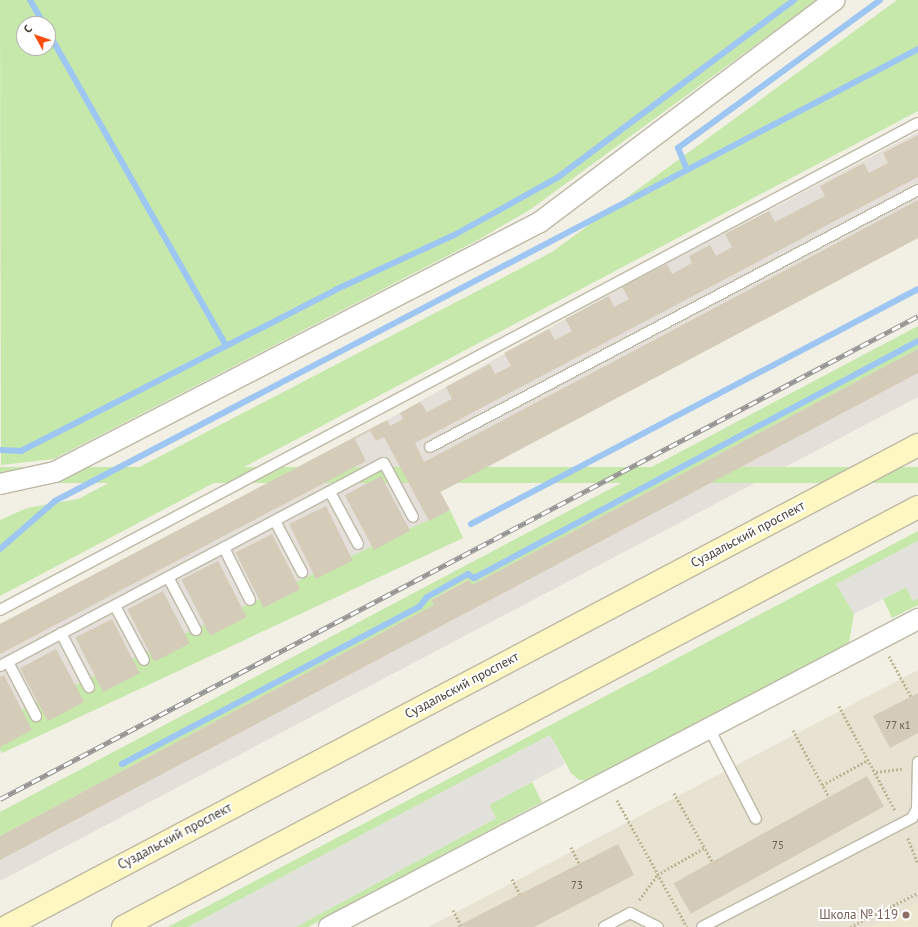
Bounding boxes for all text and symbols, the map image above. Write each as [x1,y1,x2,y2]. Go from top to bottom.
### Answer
north arrow [16,16,56,56]
text: С [20,22,35,36]
street label: Суздальский проспект [688,498,808,572]
street label: Суздальский проспект [402,649,522,723]
house number: 77 к1 [885,718,911,732]
street label: Суздальский проспект [115,800,235,874]
house number: 75 [772,838,784,852]
house number: 73 [571,878,583,892]
place label: Школа № 119 [819,907,898,923]
marker: Школа № 119 [901,910,911,920]

